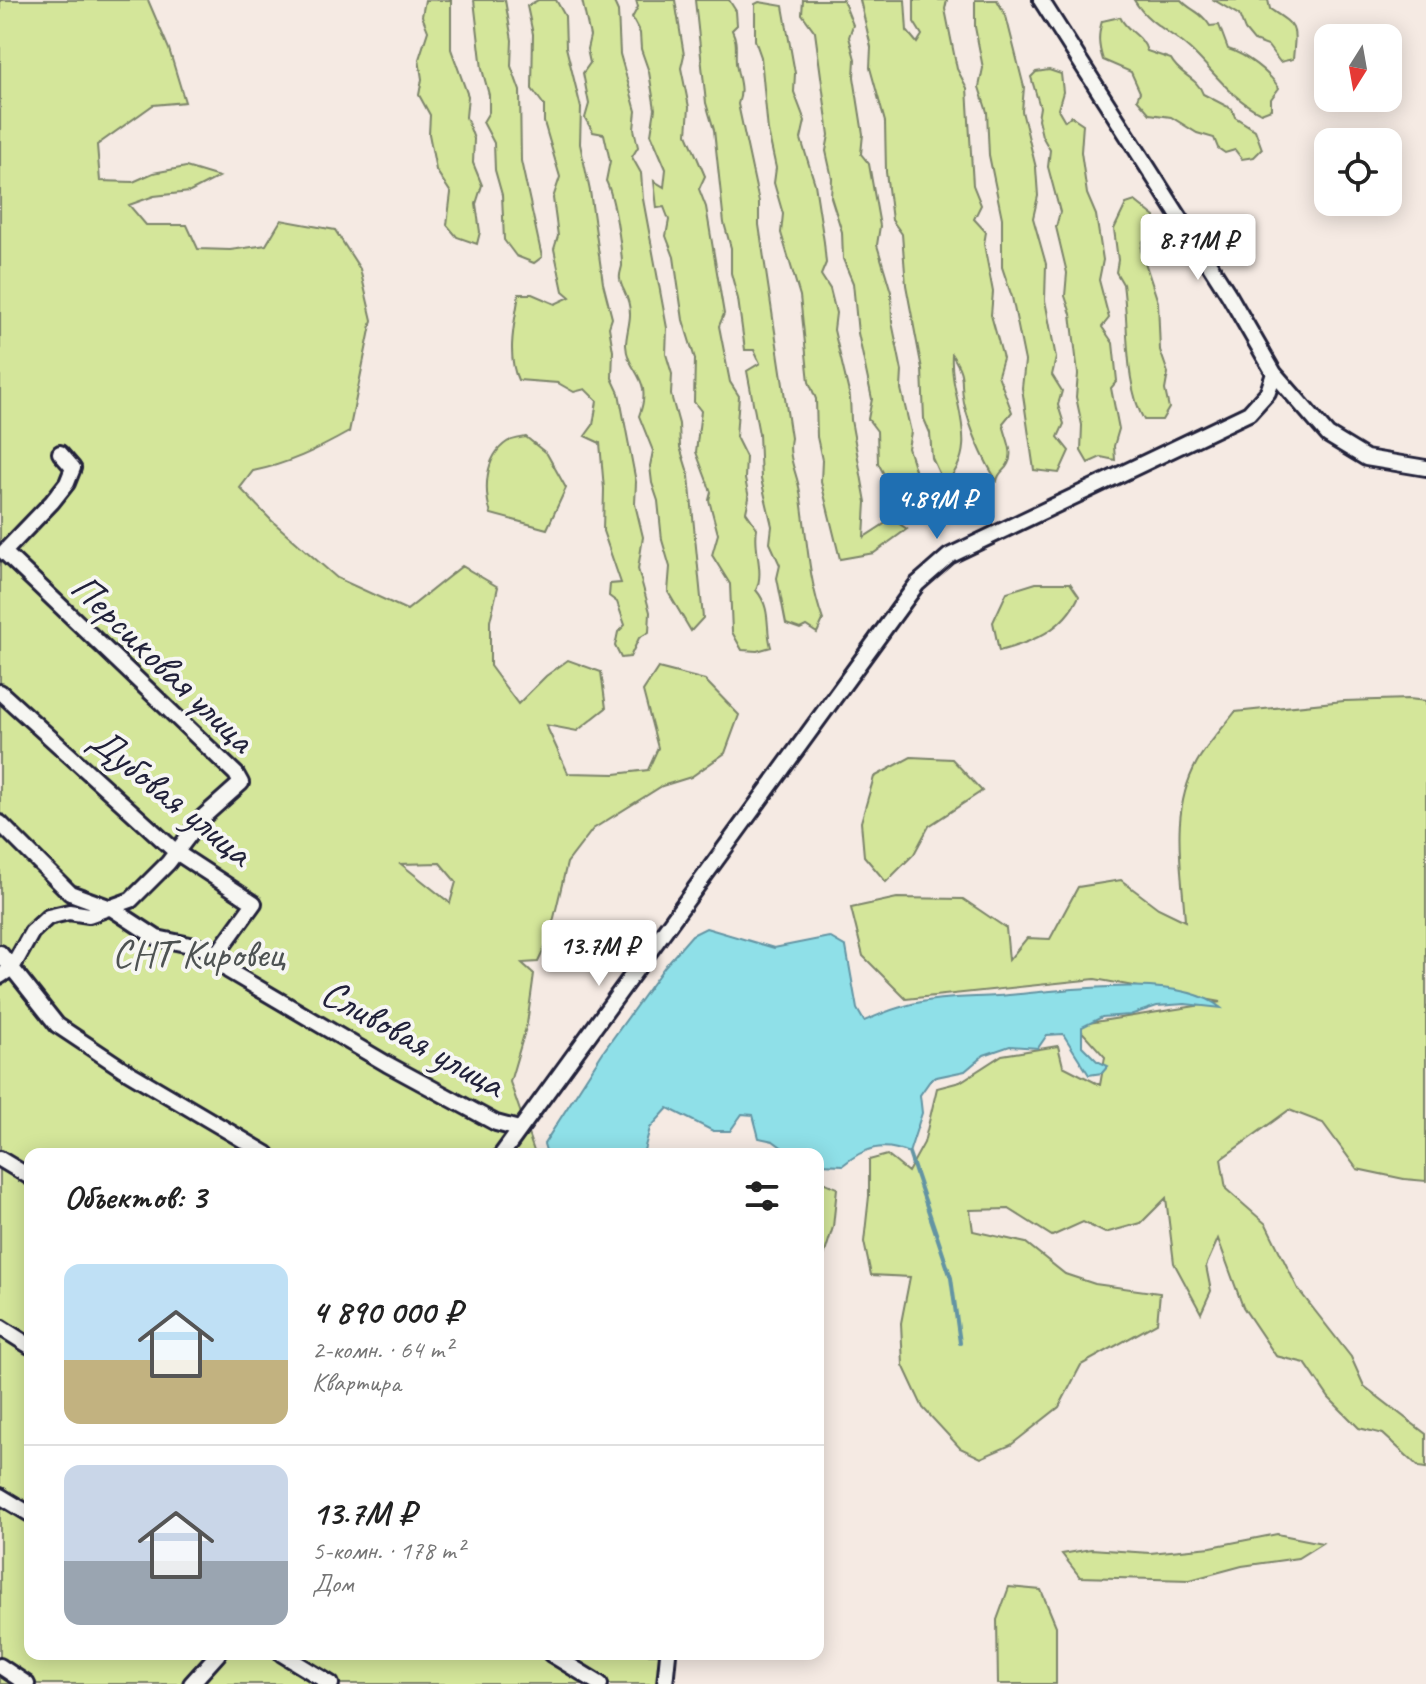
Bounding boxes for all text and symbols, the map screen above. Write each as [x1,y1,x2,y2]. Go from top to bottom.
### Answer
north arrow [1314,24,1402,112]
map controls [1314,24,1402,216]
button: locate [1314,128,1402,216]
pin: 8.71M ₽ [1124,214,1272,282]
text: 8.71M ₽ [1159,223,1237,256]
pin: 4.89M ₽ [863,473,1011,541]
text: 4.89M ₽ [898,482,976,515]
street label: Персиковая улица [60,563,268,765]
street label: Дубовая улица [79,715,265,879]
pin: 13.7M ₽ [525,920,673,988]
park label: СНТ Кировец [112,929,286,979]
text: 13.7M ₽ [560,929,638,962]
street label: Сливовая улица [313,967,515,1110]
icon: filters [740,1174,784,1218]
text: Объектов: 3 [64,1175,206,1218]
text: 4 890 000 ₽ [312,1290,461,1333]
icon: home [128,1296,224,1392]
text: 2-комн. · 64 m² [312,1333,452,1366]
text: Квартира [312,1366,401,1399]
text: 13.7M ₽ [312,1491,415,1534]
icon: home [128,1497,224,1593]
text: 5-комн. · 178 m² [312,1534,464,1567]
text: Дом [312,1567,354,1600]

